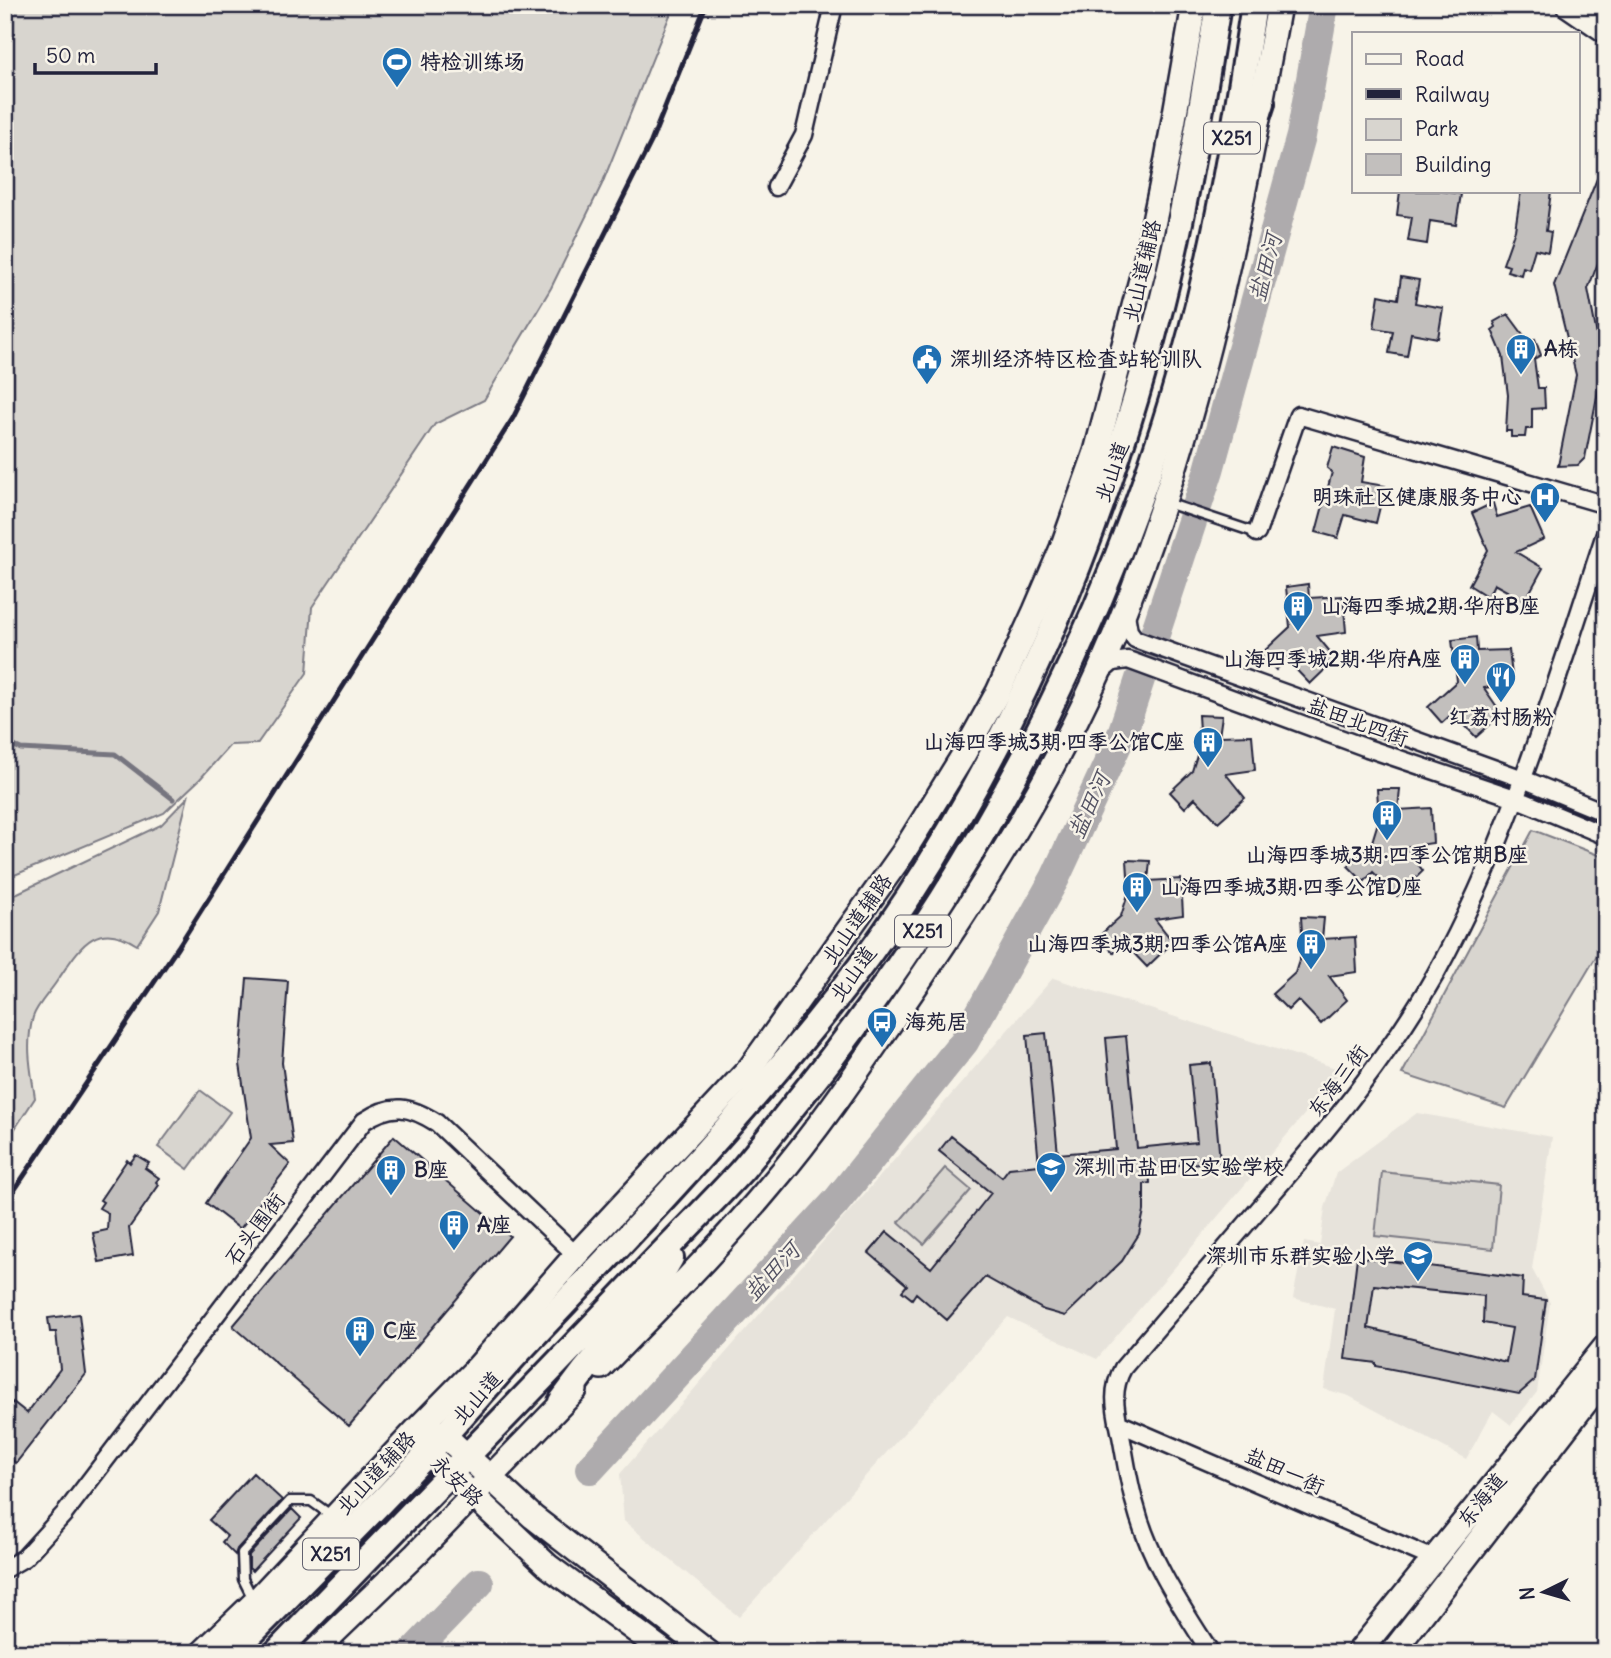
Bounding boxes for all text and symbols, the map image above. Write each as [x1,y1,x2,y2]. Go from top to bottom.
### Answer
scale bar [35,32,156,76]
legend [1352,32,1580,192]
text: 50 m [46,42,95,69]
sports icon: 特检训练场 [380,45,414,89]
text: Road [1415,45,1464,72]
place label: 特检训练场 [420,48,525,75]
text: Railway [1415,81,1490,108]
text: Park [1415,115,1458,142]
road number: X251 [1204,122,1260,154]
text: Building [1415,151,1491,178]
street label: 北山道辅路 [1117,217,1166,325]
water label: 盐田河 [1242,226,1288,304]
building icon: A栋 [1504,332,1538,376]
place label: A栋 [1544,335,1578,362]
public building icon: 深圳经济特区检查站轮训队 [910,342,944,386]
place label: 深圳经济特区检查站轮训队 [950,345,1202,372]
street label: 北山道 [1089,438,1135,506]
hospital icon: 明珠社区健康服务中心 [1528,480,1562,524]
place label: 明珠社区健康服务中心 [1312,483,1522,510]
building icon: 山海四季城2期·华府B座 [1281,589,1315,633]
place label: 山海四季城2期·华府B座 [1321,592,1540,619]
building icon: 山海四季城2期·华府A座 [1448,642,1482,686]
place label: 山海四季城2期·华府A座 [1223,645,1442,672]
restaurant icon: 红荔村肠粉 [1484,660,1518,704]
street label: 盐田北四街 [1304,691,1412,752]
place label: 红荔村肠粉 [1449,703,1554,730]
building icon: 山海四季城3期·四季公馆C座 [1191,725,1225,769]
place label: 山海四季城3期·四季公馆C座 [924,728,1185,755]
water label: 盐田河 [1061,764,1118,842]
building icon: 山海四季城3期·四季公馆期B座 [1370,798,1404,842]
place label: 山海四季城3期·四季公馆期B座 [1246,841,1528,868]
street label: 北山道辅路 [815,868,898,969]
building icon: 山海四季城3期·四季公馆D座 [1120,870,1154,914]
place label: 山海四季城3期·四季公馆D座 [1160,873,1422,900]
road number: X251 [895,916,951,946]
building icon: 山海四季城3期·四季公馆A座 [1294,927,1328,971]
place label: 山海四季城3期·四季公馆A座 [1027,930,1288,957]
street label: 北山道 [823,940,882,1007]
bus stop icon: 海苑居 [865,1005,899,1049]
place label: 海苑居 [905,1008,968,1035]
street label: 东海三街 [1302,1039,1374,1122]
school or university icon: 深圳市盐田区实验学校 [1034,1150,1068,1194]
building icon: B座 [374,1153,408,1197]
place label: 深圳市盐田区实验学校 [1074,1153,1284,1180]
place label: B座 [414,1156,449,1183]
street label: 石头围街 [219,1187,291,1270]
building icon: A座 [437,1208,471,1252]
place label: A座 [477,1211,511,1238]
water label: 盐田河 [738,1233,808,1306]
school or university icon: 深圳市乐群实验小学 [1401,1239,1435,1283]
place label: 深圳市乐群实验小学 [1206,1242,1395,1269]
building icon: C座 [343,1314,377,1358]
place label: C座 [383,1317,418,1344]
street label: 北山道 [446,1365,507,1430]
street label: 北山道辅路 [330,1425,421,1520]
street label: 盐田一街 [1241,1441,1329,1500]
street label: 永安路 [425,1449,489,1512]
street label: 东海道 [1451,1467,1512,1533]
road number: X251 [303,1538,359,1570]
north arrow [1510,1556,1580,1626]
text: N [1515,1586,1540,1601]

